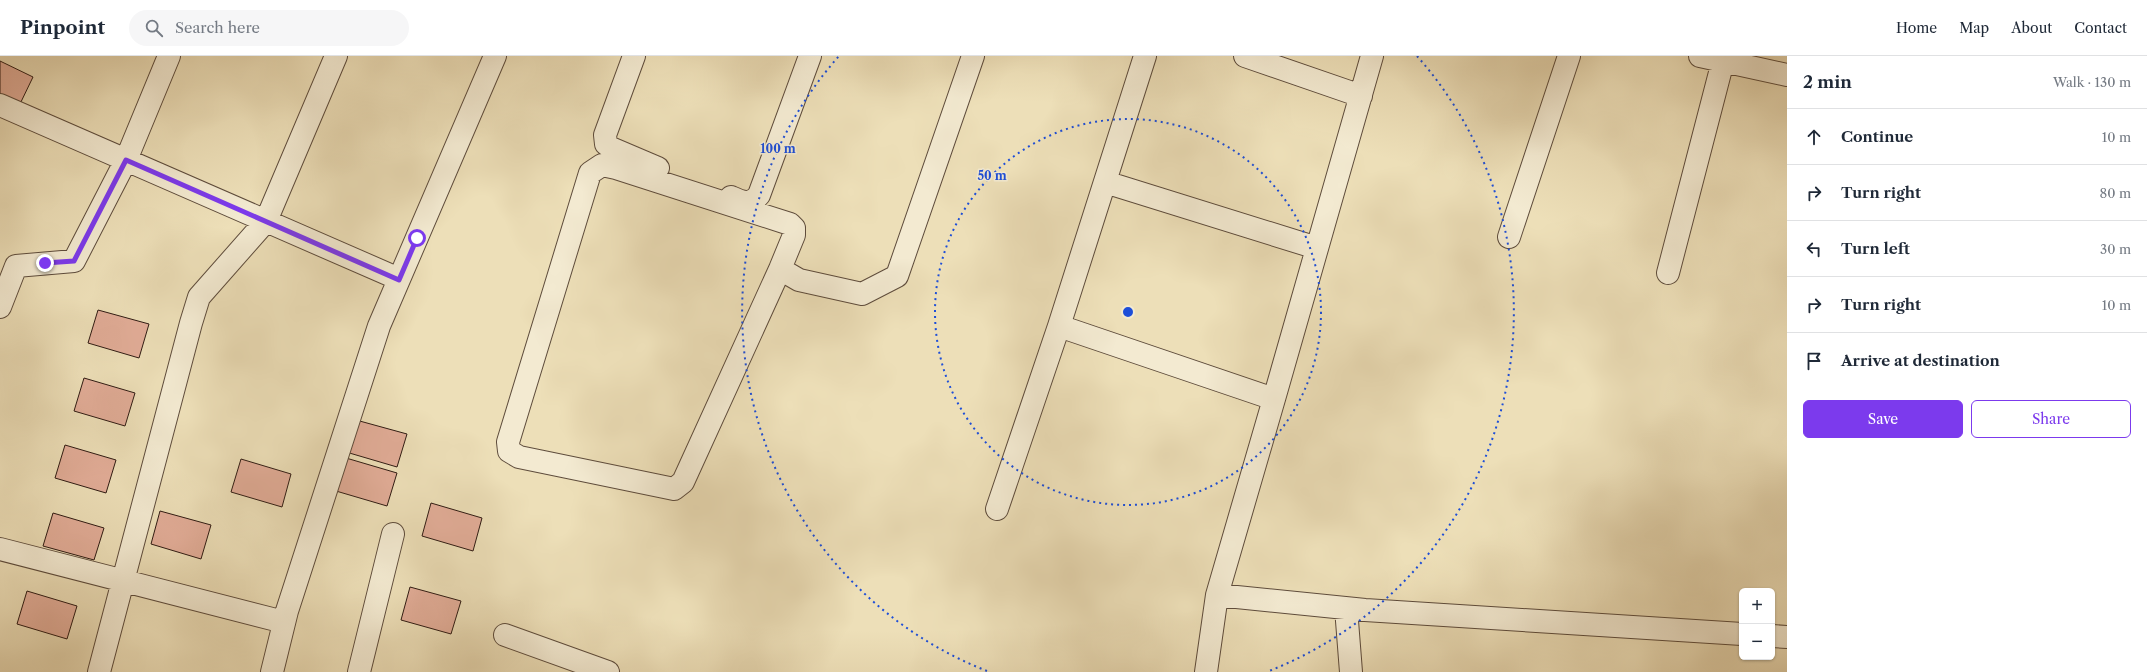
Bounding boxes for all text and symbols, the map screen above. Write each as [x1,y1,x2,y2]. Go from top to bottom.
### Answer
search box [129,10,409,46]
text: Pinpoint [20,16,105,39]
icon: search [143,17,165,39]
text: Search here [175,18,260,37]
text: Home [1896,19,1937,37]
text: Map [1959,19,1989,37]
text: About [2011,19,2052,37]
text: Contact [2074,19,2127,37]
text: 2 min [1803,72,1852,92]
text: Walk · 130 m [2053,74,2131,90]
icon: ahead [1803,126,1825,148]
text: Continue [1841,127,1913,146]
text: 10 m [2102,129,2131,145]
text: 100 m [760,141,796,156]
text: 50 m [977,168,1007,183]
icon: right [1803,182,1825,204]
text: Turn right [1841,183,1921,202]
text: 80 m [2099,185,2131,201]
route start [408,229,426,247]
icon: left [1803,238,1825,260]
text: Turn left [1841,239,1910,258]
text: 30 m [2100,241,2131,257]
route end [36,254,54,272]
icon: right [1803,294,1825,316]
text: Turn right [1841,295,1921,314]
text: 10 m [2102,297,2131,313]
centre of rings [1121,305,1135,319]
icon: arrive [1803,350,1825,372]
text: Arrive at destination [1841,351,2000,370]
button: Save [1803,400,1963,438]
button: Share [1971,400,2131,438]
map controls [1739,588,1775,660]
button: + [1739,588,1775,624]
button: − [1739,624,1775,660]

